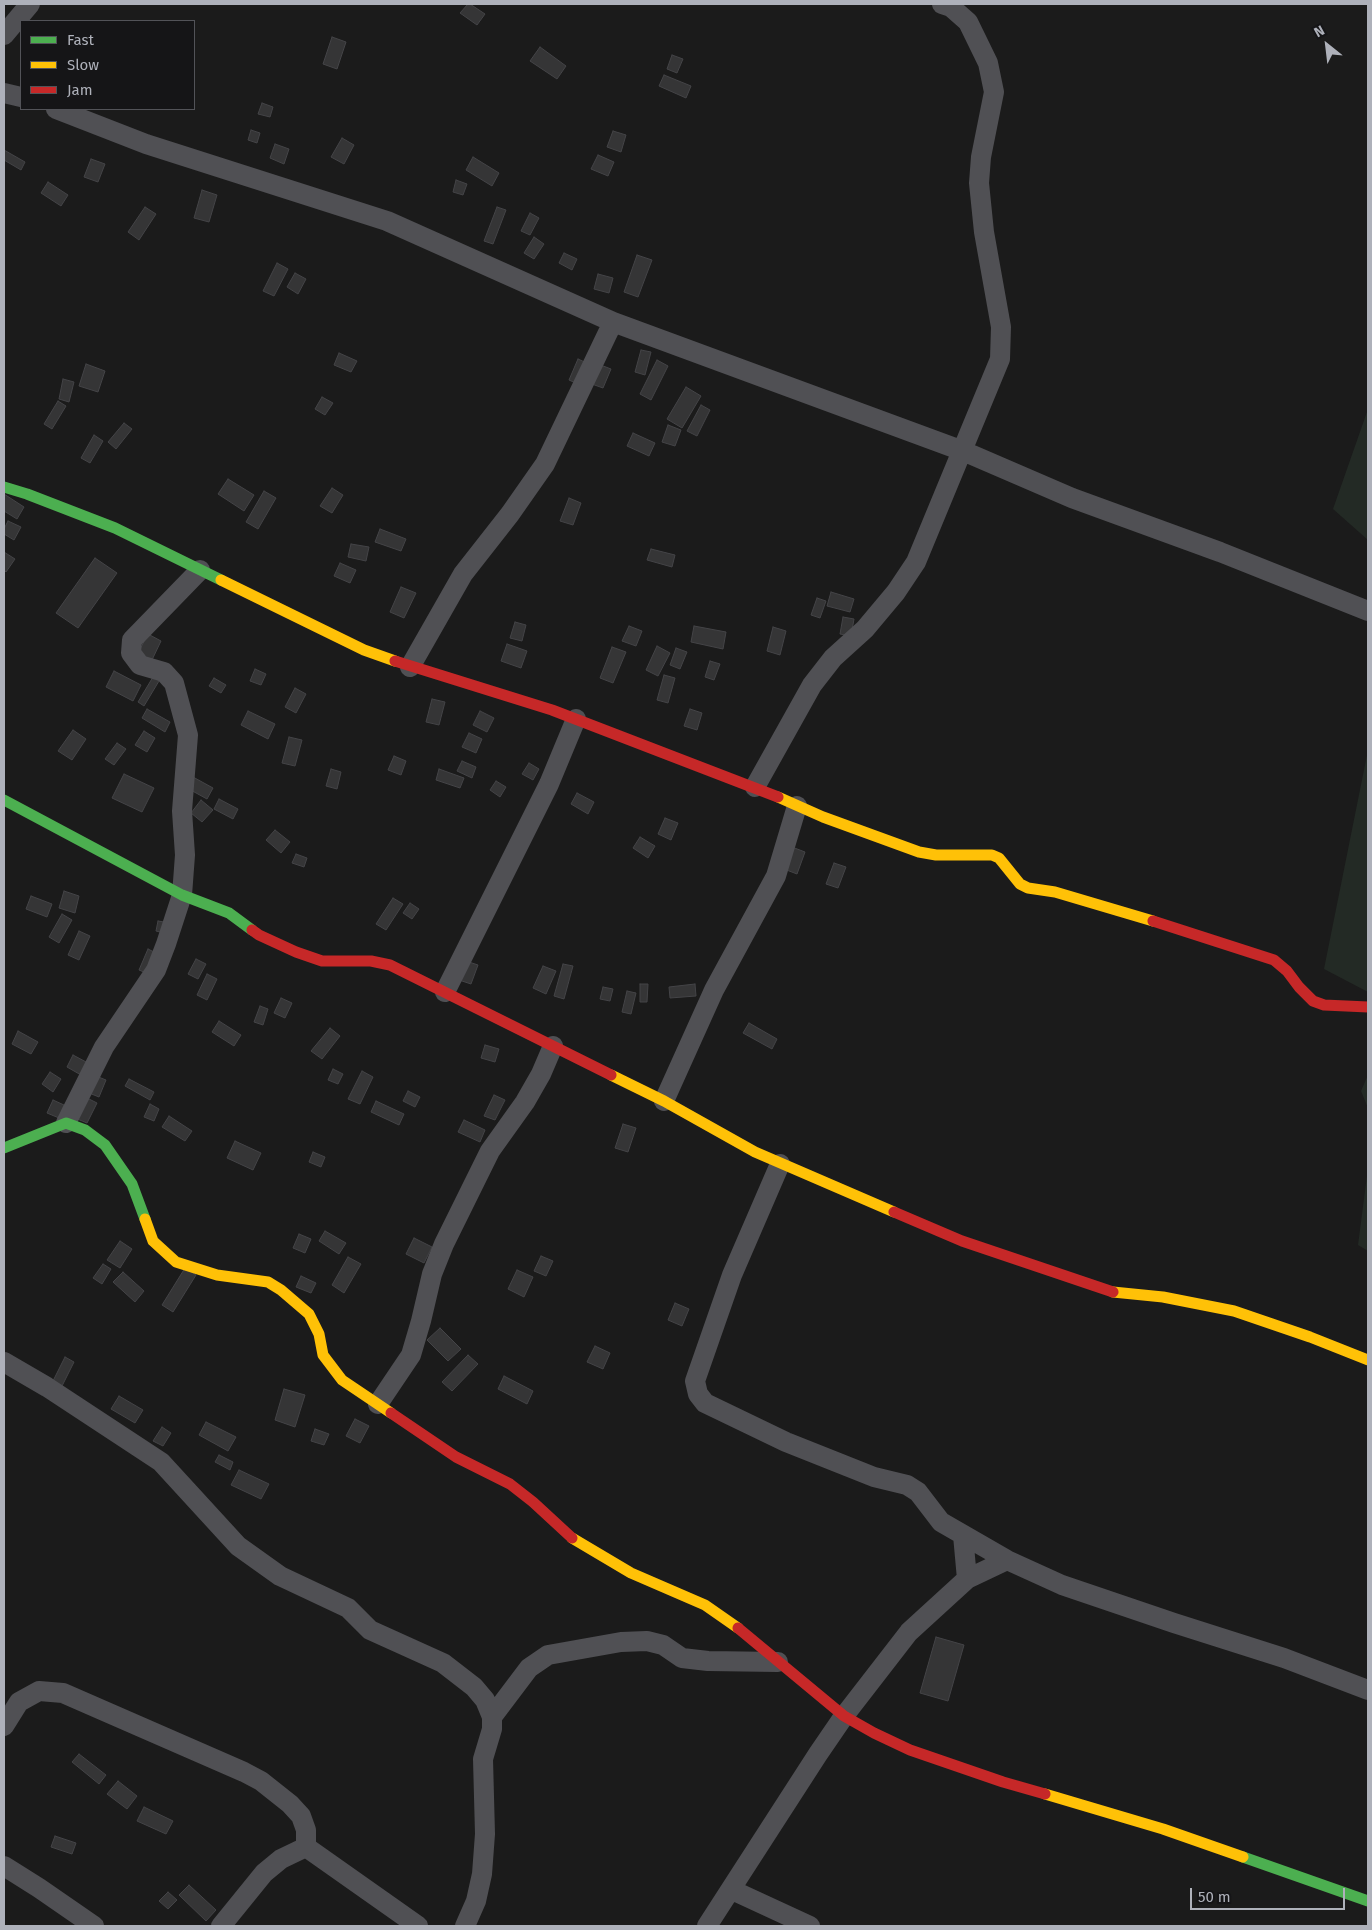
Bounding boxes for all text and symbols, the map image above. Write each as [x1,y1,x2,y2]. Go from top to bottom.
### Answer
legend [20,20,195,110]
north arrow [1302,20,1352,70]
text: N [1311,22,1328,41]
text: Fast [67,31,94,49]
text: Slow [67,56,99,74]
text: Jam [67,81,93,99]
scale bar [1192,1878,1347,1910]
text: 50 m [1198,1888,1231,1906]

